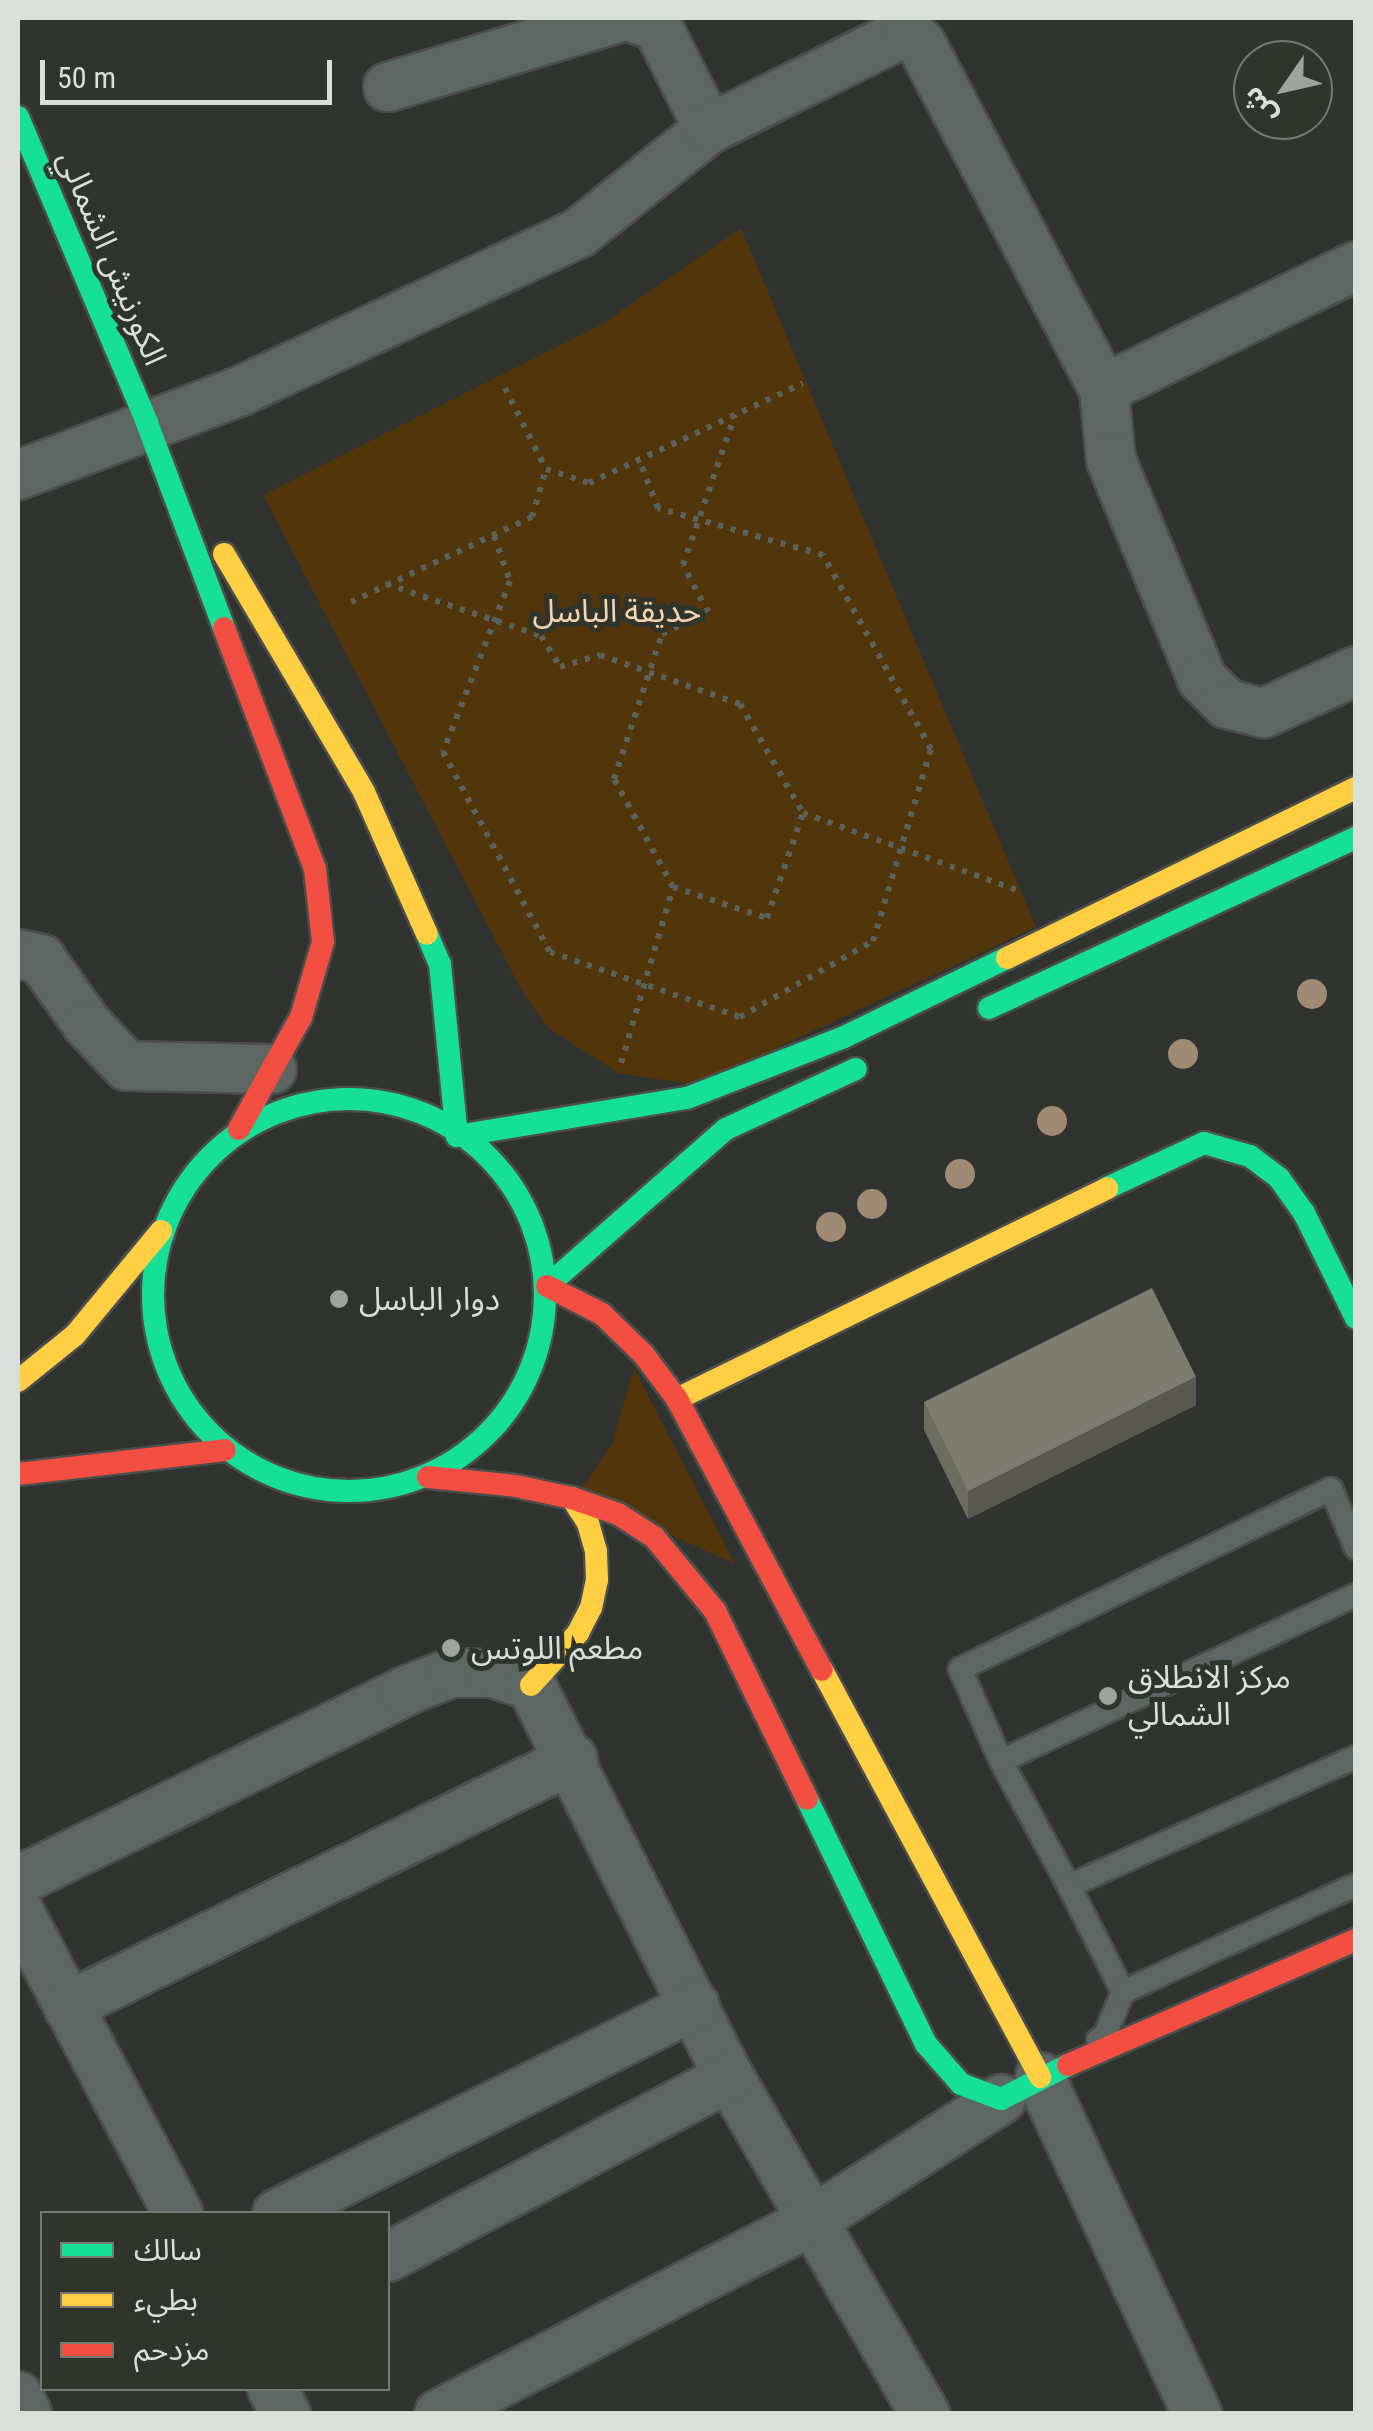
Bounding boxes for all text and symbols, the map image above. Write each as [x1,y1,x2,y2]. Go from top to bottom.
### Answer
scale bar [45,40,338,102]
north arrow [1233,40,1333,140]
text: 50 m [57,60,116,95]
text: ش [1235,81,1284,131]
street label: الكورنيش الشمالي [50,145,174,371]
park label: حديقة الباسل [533,592,701,630]
place label: دوار الباسل [359,1280,500,1318]
marker: دوار الباسل [328,1288,350,1310]
place label: مطعم اللوتس [471,1629,643,1667]
marker: مطعم اللوتس [440,1637,462,1659]
place label: مركز الانطلاق الشمالي [1128,1659,1291,1734]
marker: مركز الانطلاق الشمالي [1097,1685,1119,1707]
legend [40,2211,390,2391]
text: سالك [134,2232,202,2267]
text: بطيء [134,2282,198,2317]
text: مزدحم [134,2332,210,2367]

